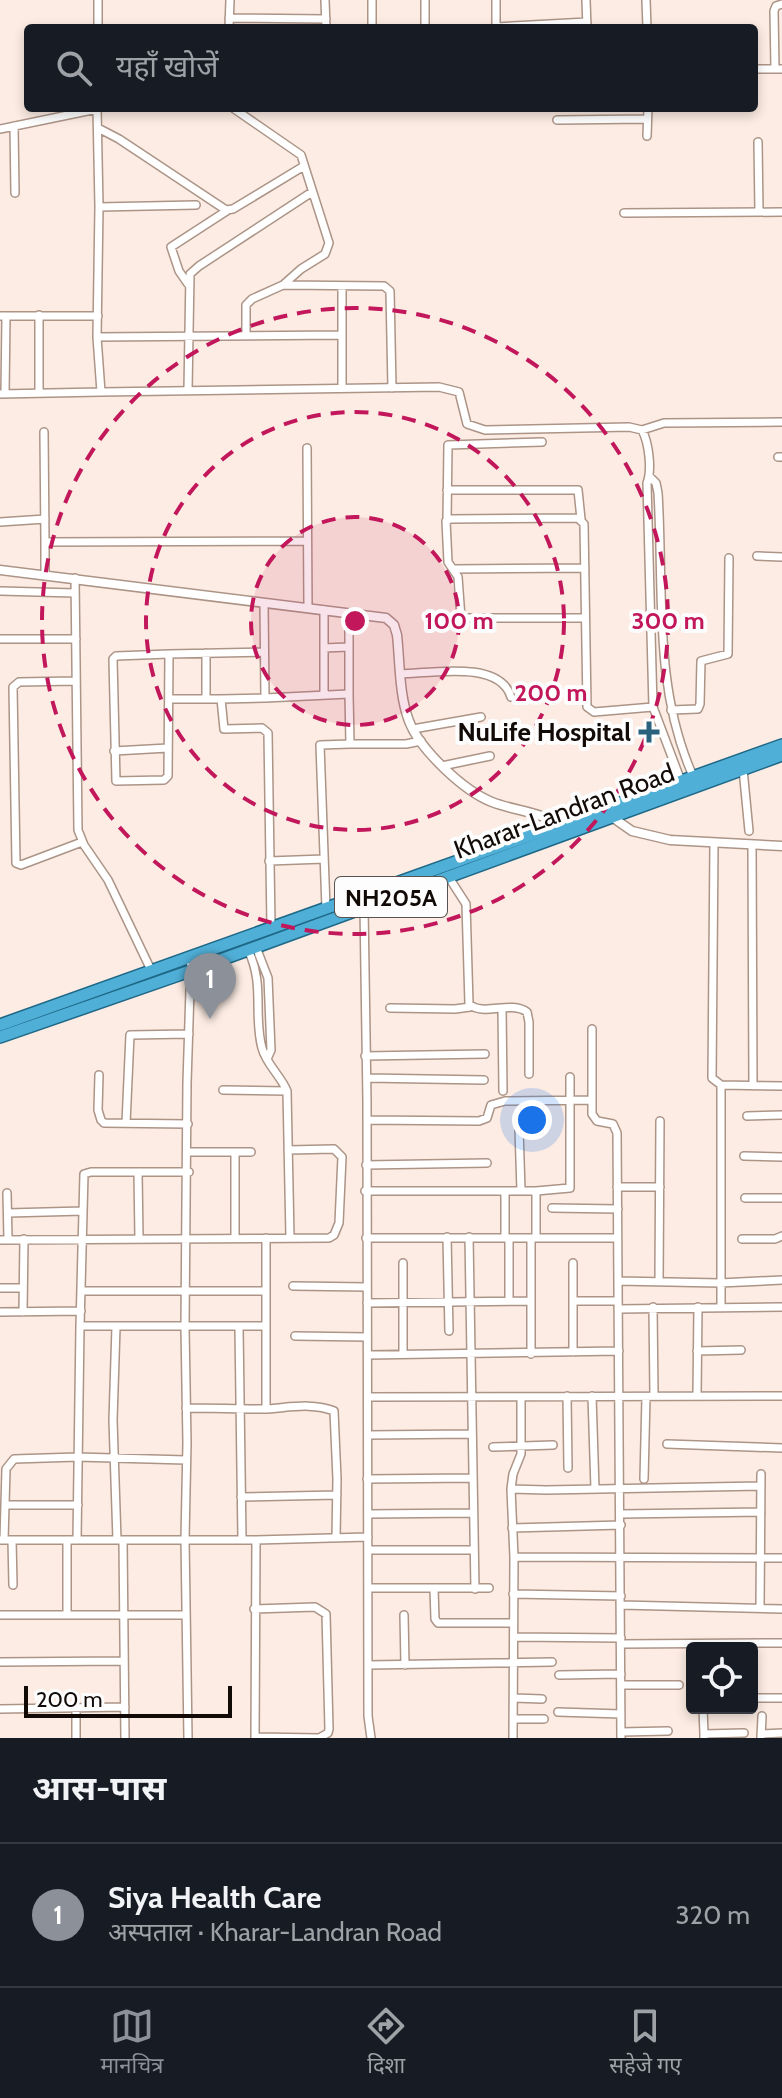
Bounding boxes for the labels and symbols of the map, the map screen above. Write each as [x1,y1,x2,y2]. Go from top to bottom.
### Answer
text: 100 m [424,606,494,635]
text: 300 m [631,606,705,635]
centre of rings [341,607,369,635]
text: 200 m [515,678,587,707]
place label: NuLife Hospital [457,716,631,748]
marker: NuLife Hospital [638,721,660,743]
street label: Kharar-Landran Road [449,756,679,866]
road number: NH205A [335,877,447,917]
pin: 1 [184,953,236,1019]
your location [512,1100,552,1140]
scale bar [24,1682,232,1718]

